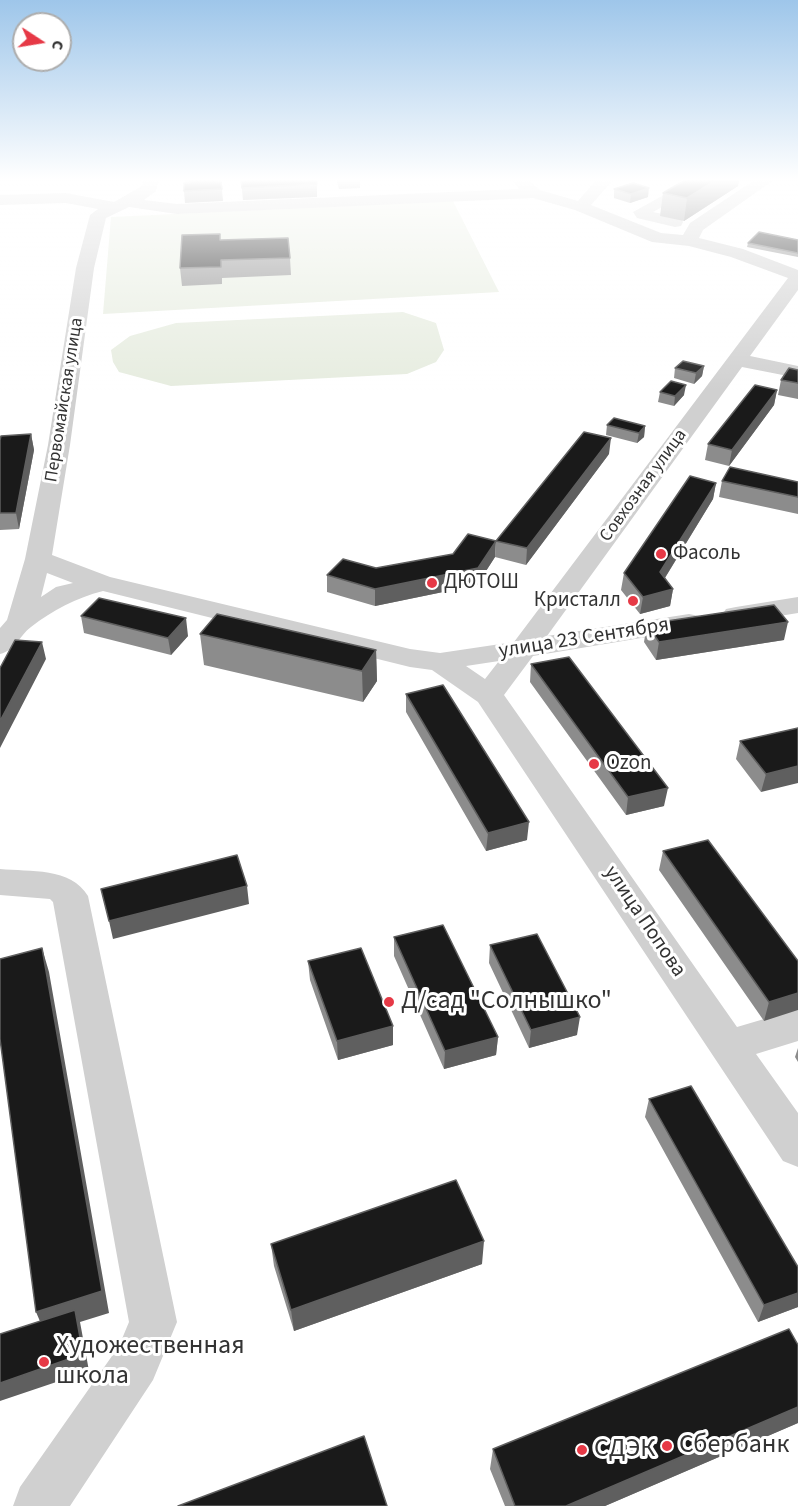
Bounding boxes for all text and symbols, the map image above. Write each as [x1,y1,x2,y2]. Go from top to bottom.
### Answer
north arrow [12,12,72,72]
text: С [46,38,69,52]
street label: Первомайская улица [41,316,89,484]
street label: Совхозная улица [596,426,692,546]
place label: Фасоль [673,541,741,567]
marker: Фасоль [654,547,668,561]
place label: ДЮТОШ [444,570,519,596]
marker: ДЮТОШ [425,576,439,590]
place label: Кристалл [534,588,621,614]
marker: Кристалл [626,594,640,608]
street label: улица 23 Сентября [497,613,671,665]
place label: Ozon [606,751,651,777]
marker: Ozon [587,757,601,771]
street label: улица Попова [598,862,690,982]
place label: Д/сад "Солнышко" [401,986,612,1018]
marker: Д/сад "Солнышко" [382,995,396,1009]
place label: Художественная школа [56,1331,245,1392]
marker: Художественная школа [37,1355,51,1369]
place label: Сбербанк [679,1430,789,1462]
place label: СДЭК [594,1434,655,1466]
marker: Сбербанк [660,1439,674,1453]
marker: СДЭК [575,1443,589,1457]

